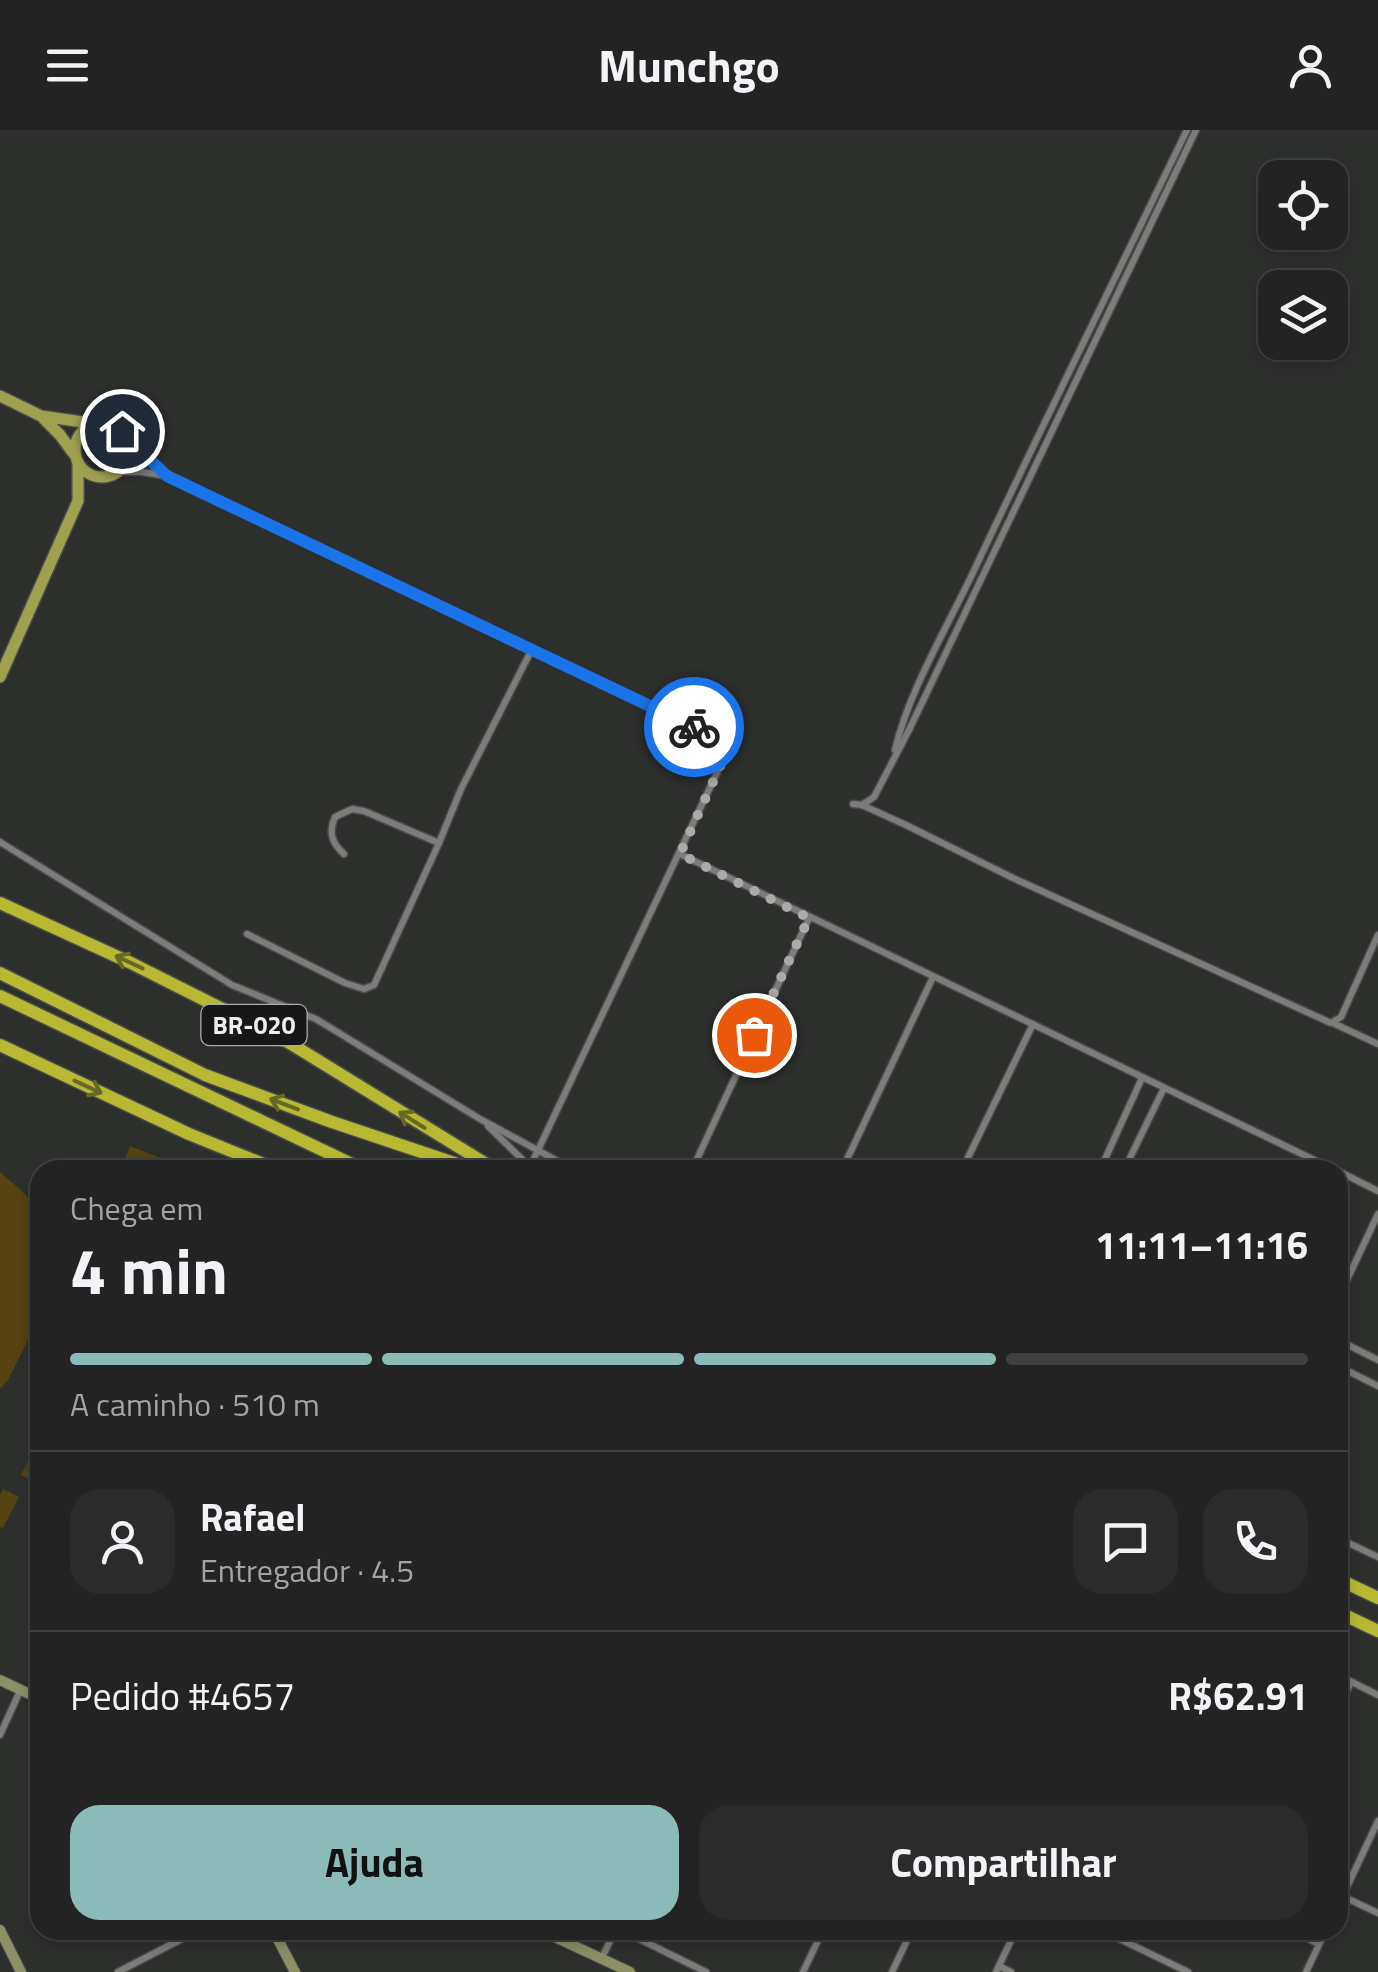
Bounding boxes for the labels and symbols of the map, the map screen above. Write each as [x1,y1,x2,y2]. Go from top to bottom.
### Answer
pin [80,389,165,474]
courier [644,677,744,777]
one-way arrow [114,952,144,971]
pin [712,993,797,1078]
road number: BR-020 [202,1005,306,1045]
one-way arrow [72,1078,102,1097]
one-way arrow [269,1094,300,1112]
one-way arrow [399,1109,427,1130]

